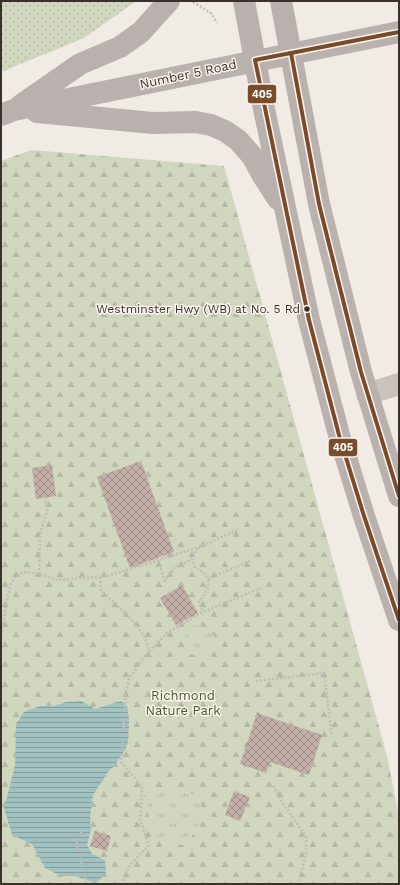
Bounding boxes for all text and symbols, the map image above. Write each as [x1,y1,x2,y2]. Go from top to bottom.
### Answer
street label: Number 5 Road [138,56,238,92]
line badge: 405 [247,84,277,104]
text: 405 [252,88,272,101]
place label: Westminster Hwy (WB) at No. 5 Rd [96,302,300,316]
marker: Westminster Hwy (WB) at No. 5 Rd [302,304,312,314]
line badge: 405 [328,438,358,457]
text: 405 [333,441,353,454]
park label: Richmond Nature Park [145,688,221,718]

